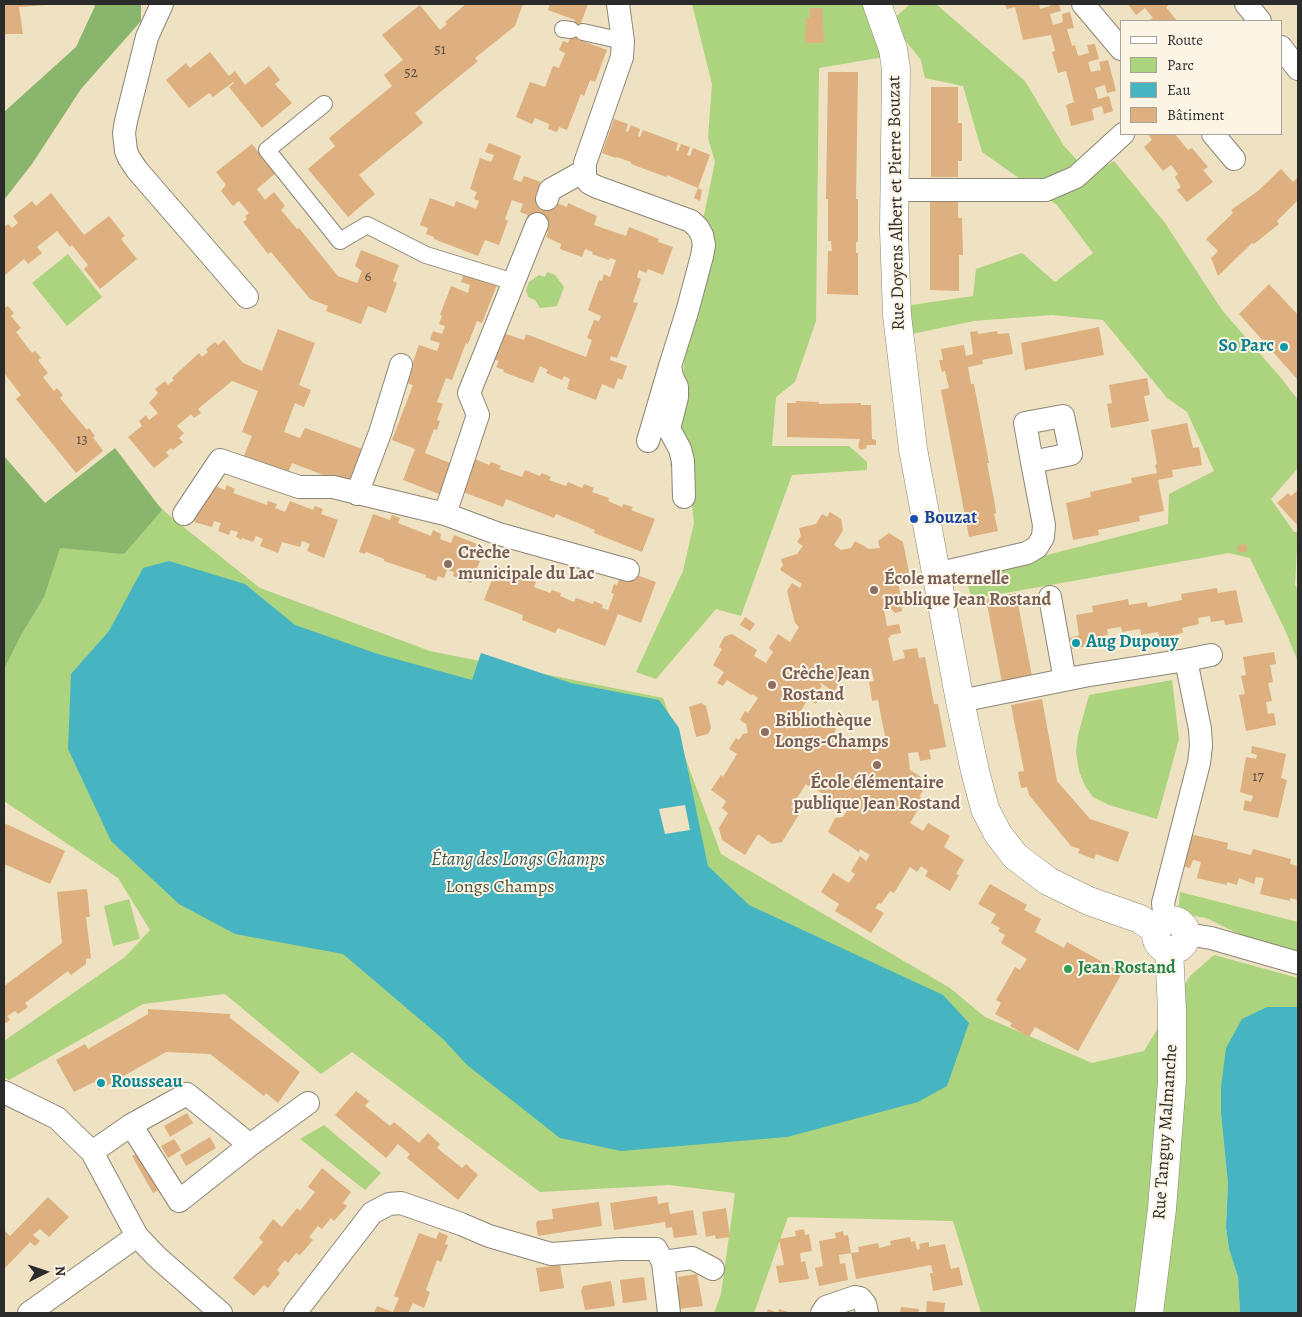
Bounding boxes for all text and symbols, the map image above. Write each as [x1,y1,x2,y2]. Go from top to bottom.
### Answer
legend [1120,20,1282,135]
text: Route [1167,30,1203,50]
house number: 51 [434,41,446,59]
text: Parc [1167,55,1194,75]
house number: 52 [404,64,418,82]
street label: Rue Doyens Albert et Pierre Bouzat [884,75,910,331]
text: Eau [1167,80,1191,100]
text: Bâtiment [1167,105,1225,125]
house number: 6 [365,268,371,286]
place label: So Parc [1218,336,1274,358]
marker: So Parc [1278,341,1290,353]
house number: 13 [76,431,88,449]
place label: Bouzat [924,508,977,530]
marker: Bouzat [908,513,920,525]
place label: Crèche municipale du Lac [458,543,594,586]
marker: Crèche municipale du Lac [442,558,454,570]
place label: École maternelle publique Jean Rostand [884,569,1051,612]
marker: École maternelle publique Jean Rostand [868,584,880,596]
place label: Aug Dupouy [1086,632,1178,654]
marker: Aug Dupouy [1070,637,1082,649]
place label: Crèche Jean Rostand [782,664,870,706]
marker: Crèche Jean Rostand [766,679,778,691]
place label: Bibliothèque Longs-Champs [775,711,889,754]
marker: Bibliothèque Longs-Champs [759,726,771,738]
marker: École élémentaire publique Jean Rostand [871,759,883,771]
house number: 17 [1252,768,1264,786]
place label: École élémentaire publique Jean Rostand [793,773,961,816]
water label: Étang des Longs Champs [431,849,605,871]
park label: Longs Champs [446,877,554,899]
place label: Jean Rostand [1078,958,1176,980]
marker: Jean Rostand [1062,963,1074,975]
street label: Rue Tanguy Malmanche [1149,1044,1183,1220]
place label: Rousseau [111,1072,183,1094]
marker: Rousseau [95,1077,107,1089]
north arrow [20,1247,70,1297]
text: N [51,1265,70,1277]

